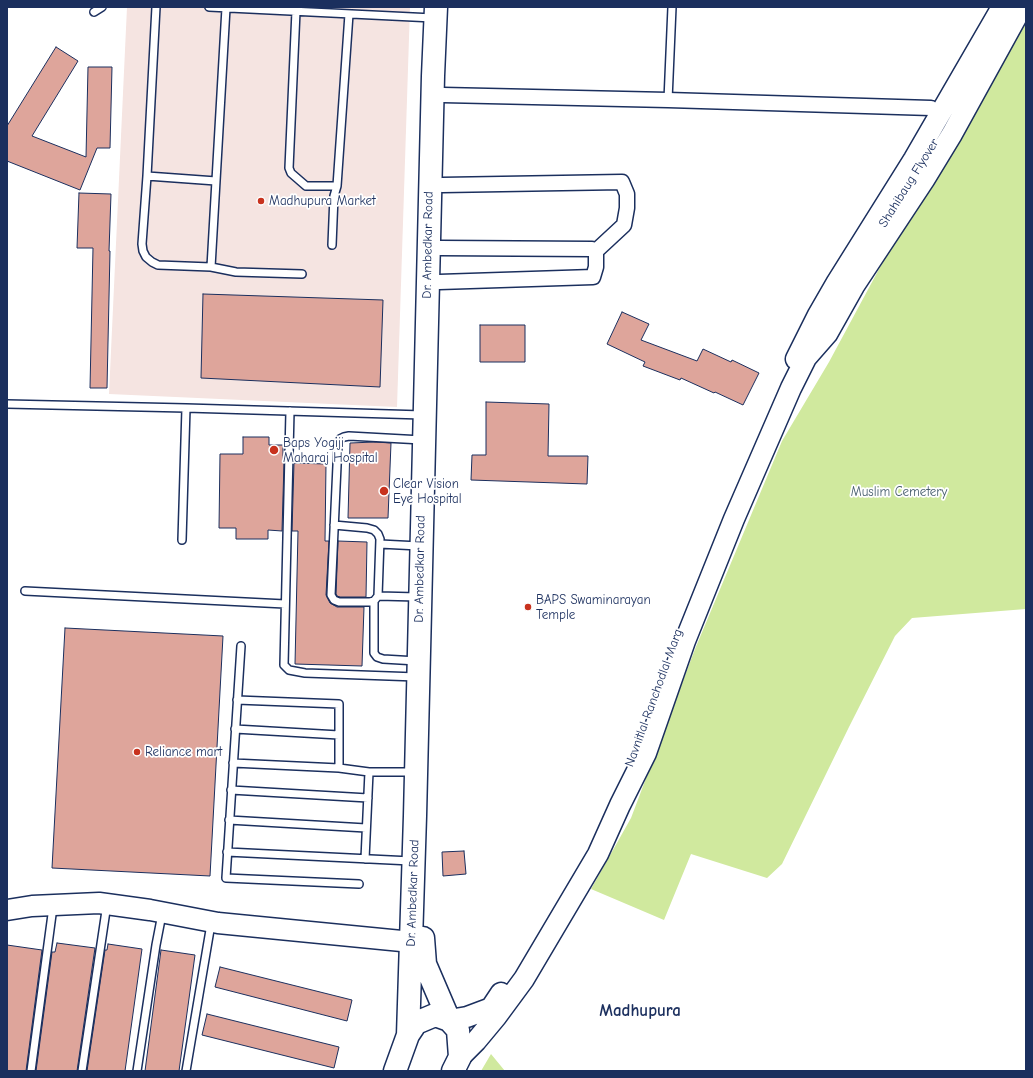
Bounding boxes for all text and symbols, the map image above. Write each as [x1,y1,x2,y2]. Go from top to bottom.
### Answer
street label: Shahibaug Flyover [875,136,943,230]
street label: Dr. Ambedkar Road [419,191,437,299]
place label: Madhupura Market [269,193,376,209]
marker: Madhupura Market [256,196,266,206]
place label: Baps Yogiji Maharaj Hospital [283,435,378,466]
marker: Baps Yogiji Maharaj Hospital [268,444,280,456]
place label: Clear Vision Eye Hospital [393,476,462,507]
park label: Muslim Cemetery [851,484,947,500]
marker: Clear Vision Eye Hospital [378,485,390,497]
street label: Dr. Ambedkar Road [411,515,429,623]
place label: BAPS Swaminarayan Temple [536,592,651,623]
marker: BAPS Swaminarayan Temple [523,602,533,612]
street label: Navnitlal Ranchodlal Marg [622,627,686,769]
place label: Reliance mart [145,744,222,760]
marker: Reliance mart [132,747,142,757]
street label: Dr. Ambedkar Road [403,839,423,947]
district label: Madhupura [599,1001,681,1021]

